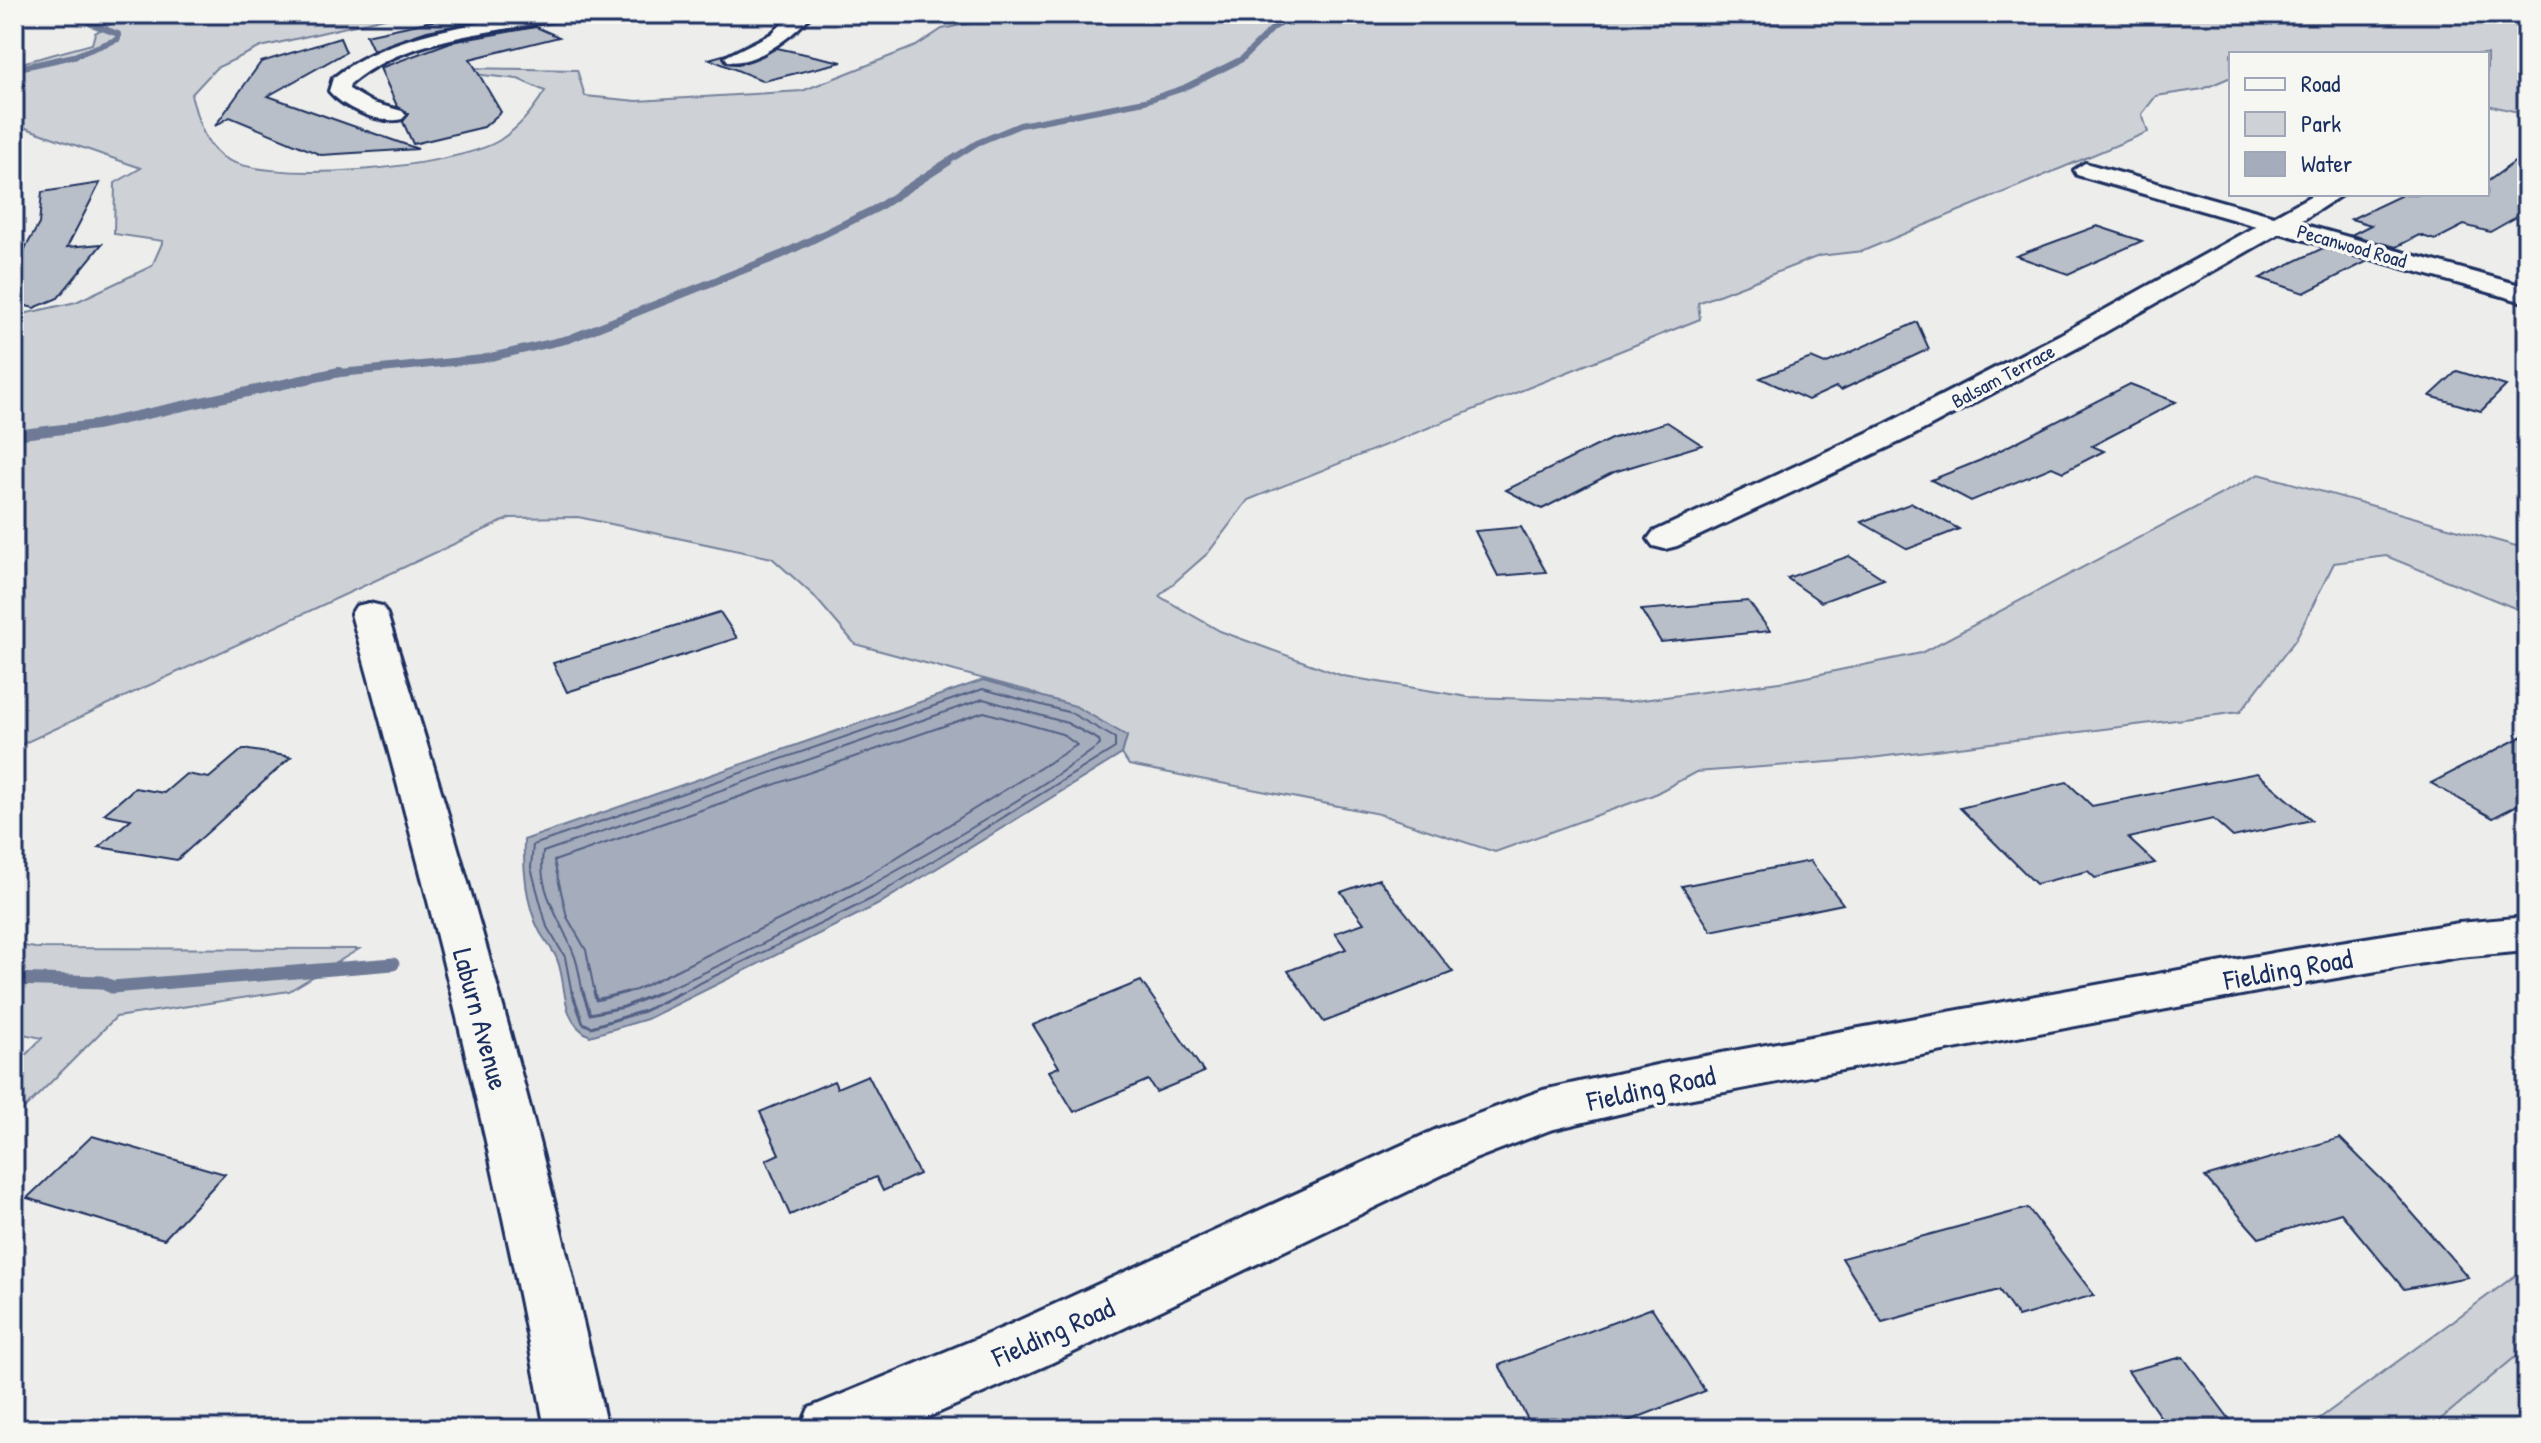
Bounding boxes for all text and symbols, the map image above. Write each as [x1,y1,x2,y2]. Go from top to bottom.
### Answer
legend [2229,52,2489,196]
text: Road [2301,67,2340,99]
text: Park [2301,107,2341,139]
text: Water [2301,147,2352,179]
street label: Pecanwood Road [2294,217,2410,274]
street label: Balsam Terrace [1946,337,2059,414]
street label: Fielding Road [2220,939,2355,999]
street label: Laburn Avenue [444,944,518,1094]
street label: Fielding Road [1582,1056,1719,1120]
street label: Fielding Road [985,1288,1120,1376]

